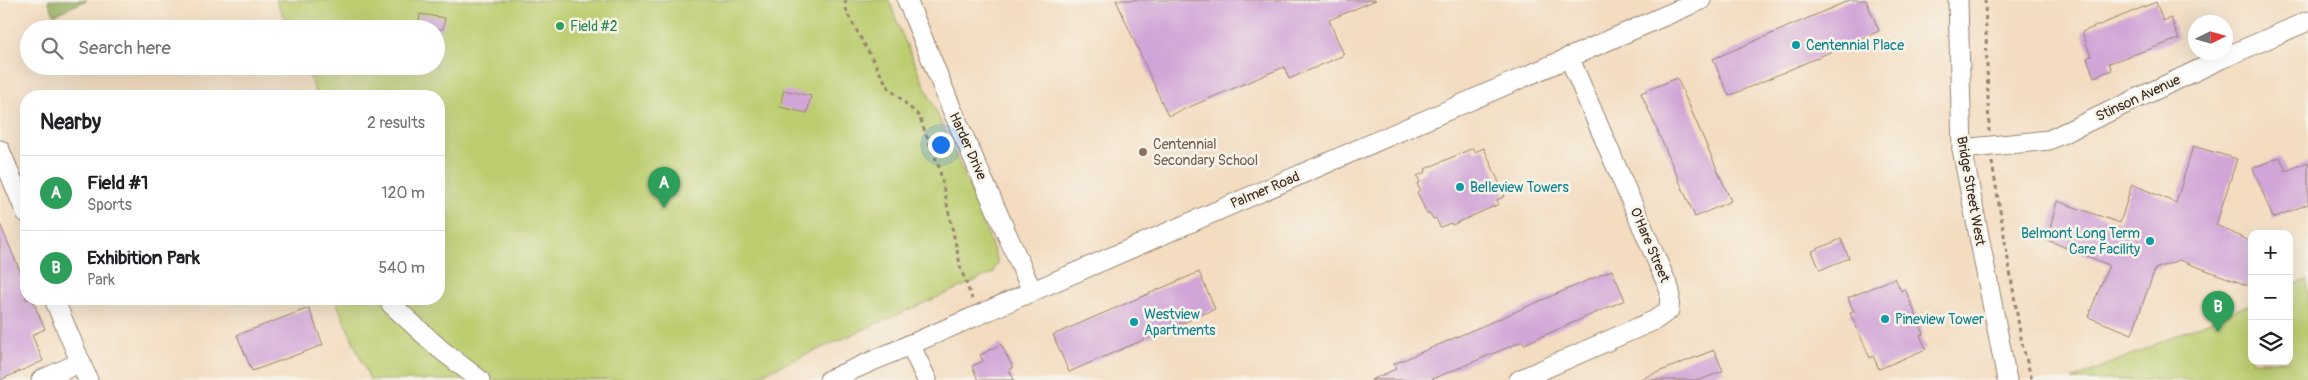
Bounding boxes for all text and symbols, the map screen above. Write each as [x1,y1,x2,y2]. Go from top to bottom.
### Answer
north arrow [2188,15,2233,60]
place label: Field #2 [570,18,618,35]
search box [20,20,445,75]
marker: Field #2 [554,20,566,32]
icon: search [38,34,66,62]
text: Search here [78,36,171,60]
place label: Centennial Place [1806,37,1904,54]
marker: Centennial Place [1790,39,1802,51]
street label: Stinson Avenue [2093,71,2183,125]
text: Nearby [40,109,101,136]
street label: Harder Drive [946,110,990,182]
text: 2 results [367,113,425,133]
your location [928,132,954,158]
street label: Bridge Street West [1953,135,1989,247]
place label: Centennial Secondary School [1153,136,1258,169]
marker: Centennial Secondary School [1137,146,1149,158]
pin: A [648,167,680,208]
street label: Palmer Road [1228,168,1302,212]
text: Field #1 [87,171,148,195]
place label: Belleview Towers [1470,179,1569,196]
marker: Belleview Towers [1454,181,1466,193]
text: A [51,183,61,203]
text: 120 m [381,183,425,203]
text: Sports [87,195,132,215]
street label: O'Hare Street [1627,205,1674,285]
place label: Belmont Long Term Care Facility [2021,225,2140,258]
map controls [2248,230,2293,365]
button: + [2248,230,2293,275]
marker: Belmont Long Term Care Facility [2144,235,2156,247]
text: Exhibition Park [87,246,200,270]
text: B [51,258,61,278]
text: 540 m [378,258,425,278]
text: Park [87,270,115,290]
button: − [2248,275,2293,320]
pin: B [2202,291,2234,332]
place label: Westview Apartments [1144,306,1216,339]
place label: Pineview Tower [1895,311,1984,328]
marker: Pineview Tower [1879,313,1891,325]
marker: Westview Apartments [1128,316,1140,328]
button: layers [2248,320,2293,365]

